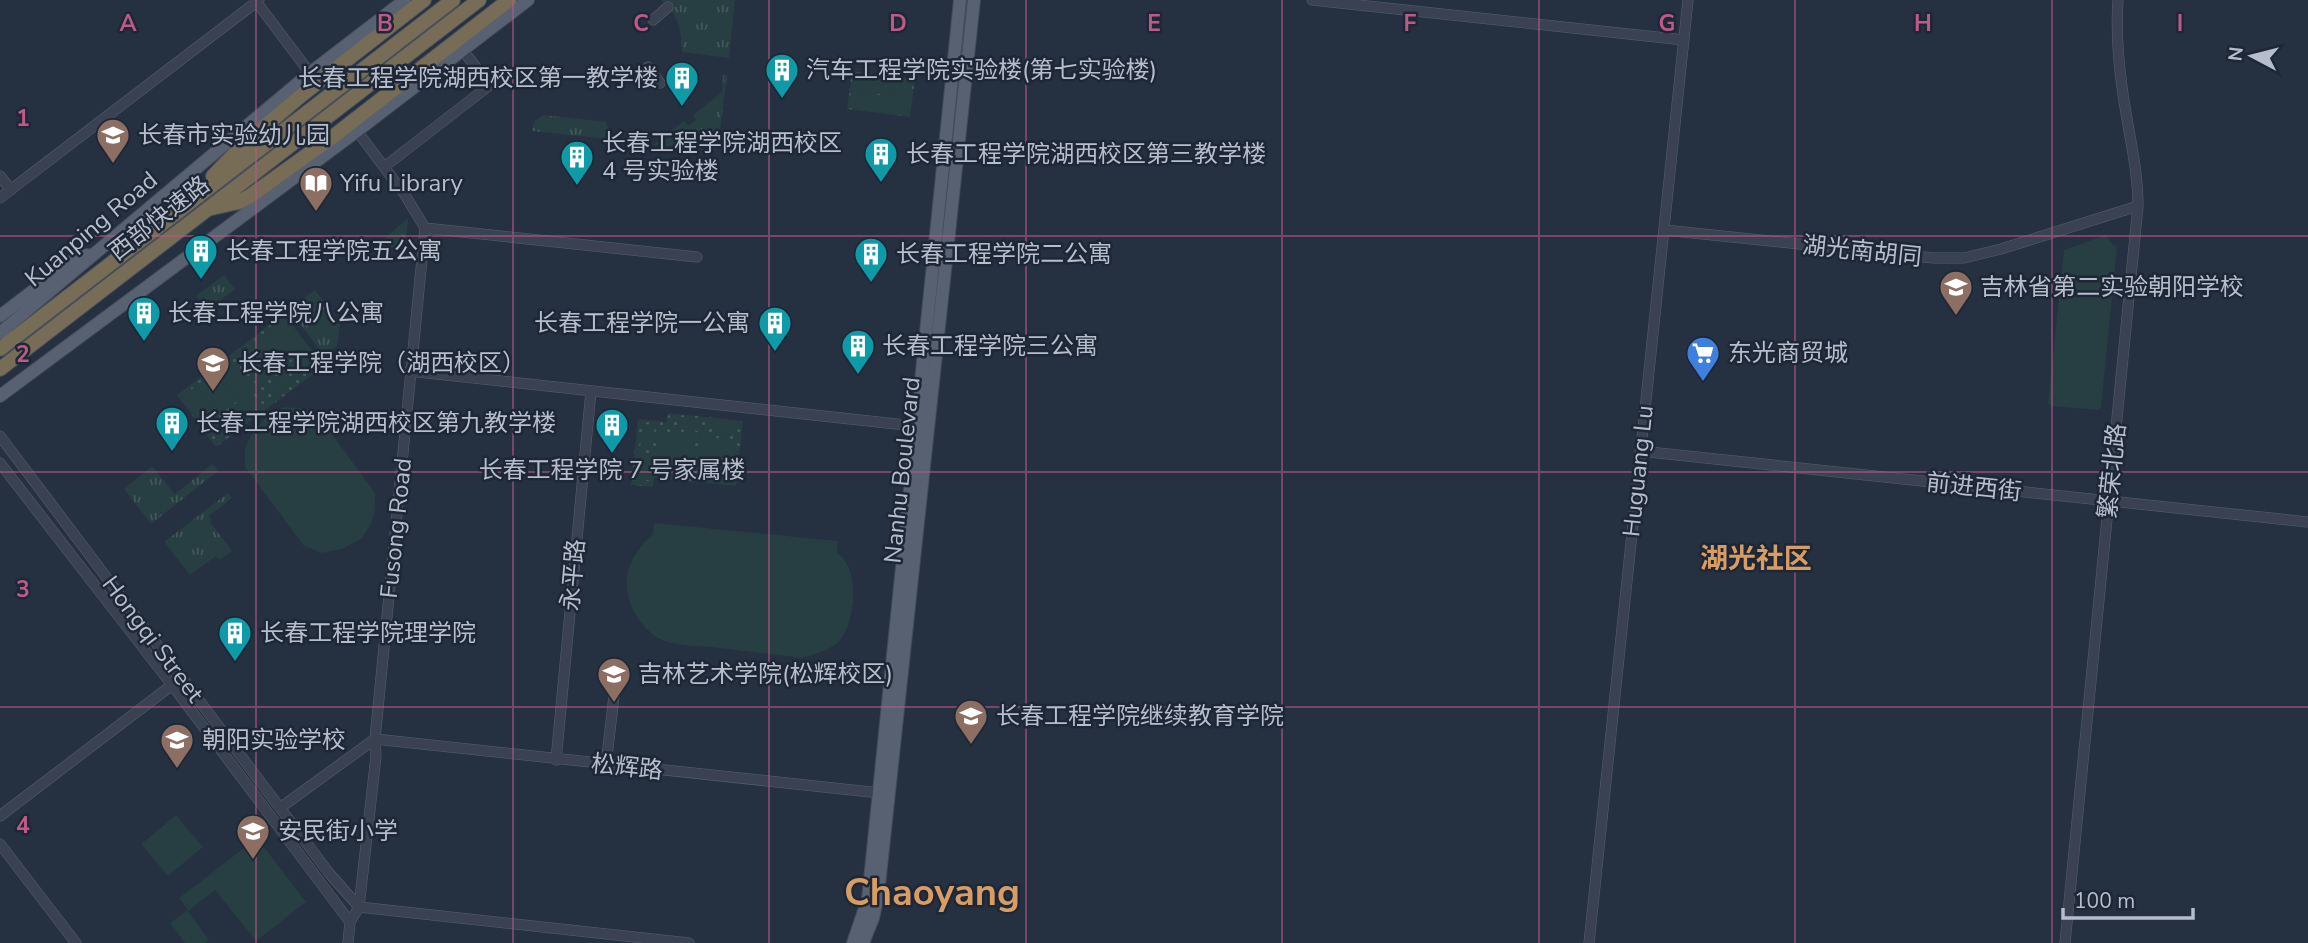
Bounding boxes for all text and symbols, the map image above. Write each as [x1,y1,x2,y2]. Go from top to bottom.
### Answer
text: A [119,8,137,39]
text: B [377,8,393,39]
text: C [633,8,649,39]
text: D [889,8,907,39]
text: E [1147,8,1161,39]
text: F [1404,8,1417,39]
text: G [1659,8,1675,39]
text: H [1914,8,1932,39]
text: I [2177,8,2183,39]
north arrow [2217,21,2287,91]
text: N [2222,45,2250,63]
building icon: 汽车工程学院实验楼(第七实验楼) [763,51,801,100]
place label: 汽车工程学院实验楼(第七实验楼) [806,54,1157,86]
building icon: 长春工程学院湖西校区第一教学楼 [663,59,701,108]
place label: 长春工程学院湖西校区第一教学楼 [298,62,658,94]
text: 1 [16,103,30,134]
school or university icon: 长春市实验幼儿园 [94,116,132,165]
place label: 长春市实验幼儿园 [138,119,330,151]
place label: 长春工程学院湖西校区 4 号实验楼 [602,127,842,187]
building icon: 长春工程学院湖西校区第三教学楼 [862,135,900,184]
building icon: 长春工程学院湖西校区 4 号实验楼 [558,138,596,187]
place label: 长春工程学院湖西校区第三教学楼 [906,138,1266,170]
street label: Kuanping Road [18,164,164,294]
library icon: Yifu Library [297,164,335,213]
place label: Yifu Library [339,167,464,199]
street label: 西部快速路 [102,168,216,268]
street label: 湖光南胡同 [1801,229,1923,273]
building icon: 长春工程学院五公寓 [182,232,220,281]
place label: 长春工程学院五公寓 [226,235,442,267]
building icon: 长春工程学院二公寓 [852,235,890,284]
place label: 长春工程学院二公寓 [896,238,1112,270]
school or university icon: 吉林省第二实验朝阳学校 [1937,268,1975,317]
place label: 吉林省第二实验朝阳学校 [1980,271,2244,303]
building icon: 长春工程学院八公寓 [125,294,163,343]
place label: 长春工程学院八公寓 [168,297,384,329]
building icon: 长春工程学院一公寓 [756,304,794,353]
place label: 长春工程学院一公寓 [534,307,750,339]
building icon: 长春工程学院三公寓 [839,327,877,376]
place label: 长春工程学院三公寓 [882,330,1098,362]
supermarket icon: 东光商贸城 [1684,334,1722,383]
place label: 东光商贸城 [1728,337,1848,369]
text: 2 [16,339,30,370]
school or university icon: 长春工程学院（湖西校区） [194,344,232,393]
place label: 长春工程学院（湖西校区） [238,347,526,379]
street label: Nanhu Boulevard [876,375,928,565]
building icon: 长春工程学院湖西校区第九教学楼 [153,404,191,453]
street label: Huguang Lu [1615,404,1661,538]
building icon: 长春工程学院 7 号家属楼 [593,406,631,455]
place label: 长春工程学院湖西校区第九教学楼 [196,407,556,439]
street label: 繁荣北路 [2091,422,2133,520]
place label: 长春工程学院 7 号家属楼 [479,454,745,486]
street label: Fusong Road [373,456,419,600]
street label: 前进西街 [1925,466,2023,508]
street label: 永平路 [554,538,592,612]
district label: 湖光社区 [1700,540,1812,578]
street label: Hongqi Street [95,569,211,709]
text: 3 [16,574,30,605]
building icon: 长春工程学院理学院 [216,614,254,663]
place label: 长春工程学院理学院 [260,617,476,649]
school or university icon: 吉林艺术学院(松辉校区) [595,655,633,704]
place label: 吉林艺术学院(松辉校区) [638,658,893,690]
school or university icon: 长春工程学院继续教育学院 [952,697,990,746]
place label: 长春工程学院继续教育学院 [996,700,1284,732]
school or university icon: 朝阳实验学校 [158,721,196,770]
place label: 朝阳实验学校 [202,724,346,756]
street label: 松辉路 [590,747,664,787]
text: 4 [16,810,30,841]
school or university icon: 安民街小学 [234,812,272,861]
place label: 安民街小学 [278,815,398,847]
district label: Chaoyang [844,867,1020,918]
scale bar [2063,876,2192,920]
text: 100 m [2074,887,2135,915]

